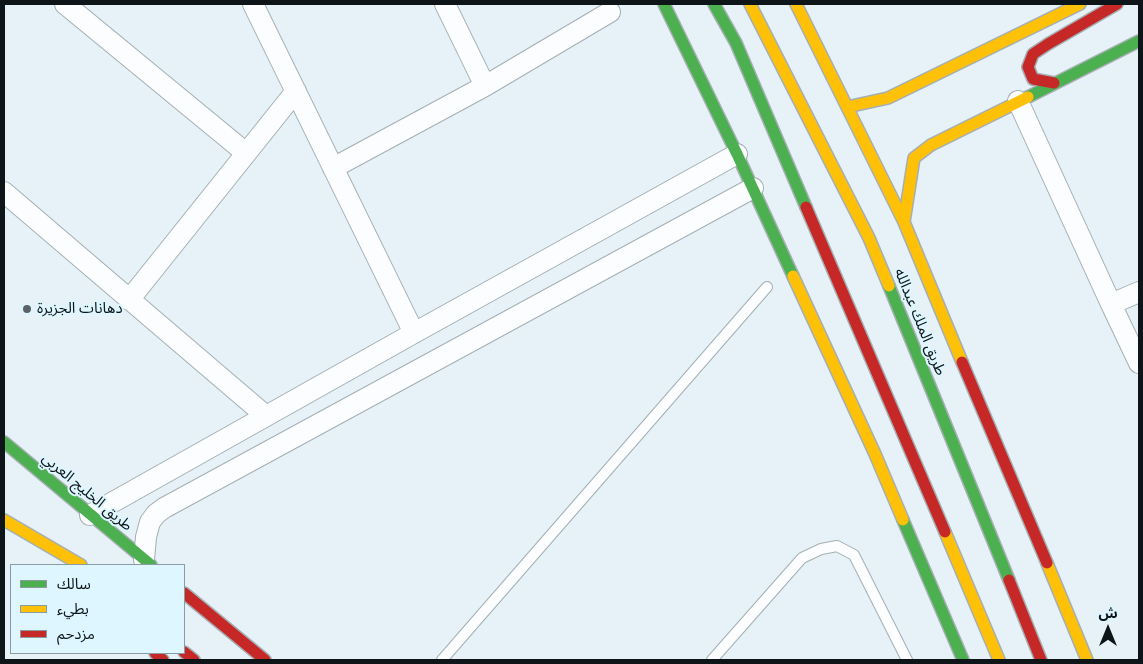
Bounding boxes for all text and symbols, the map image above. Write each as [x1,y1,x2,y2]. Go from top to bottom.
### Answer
street label: طريق الملك عبدالله [890,266,950,378]
place label: دهانات الجزيرة [37,300,123,318]
marker: دهانات الجزيرة [21,303,33,315]
street label: طريق الخليج العربي [38,449,136,535]
legend [10,564,185,654]
text: سالك [57,575,91,593]
text: بطيء [57,600,89,618]
north arrow [1083,604,1133,654]
text: ش [1098,605,1118,622]
text: مزدحم [57,625,95,643]

